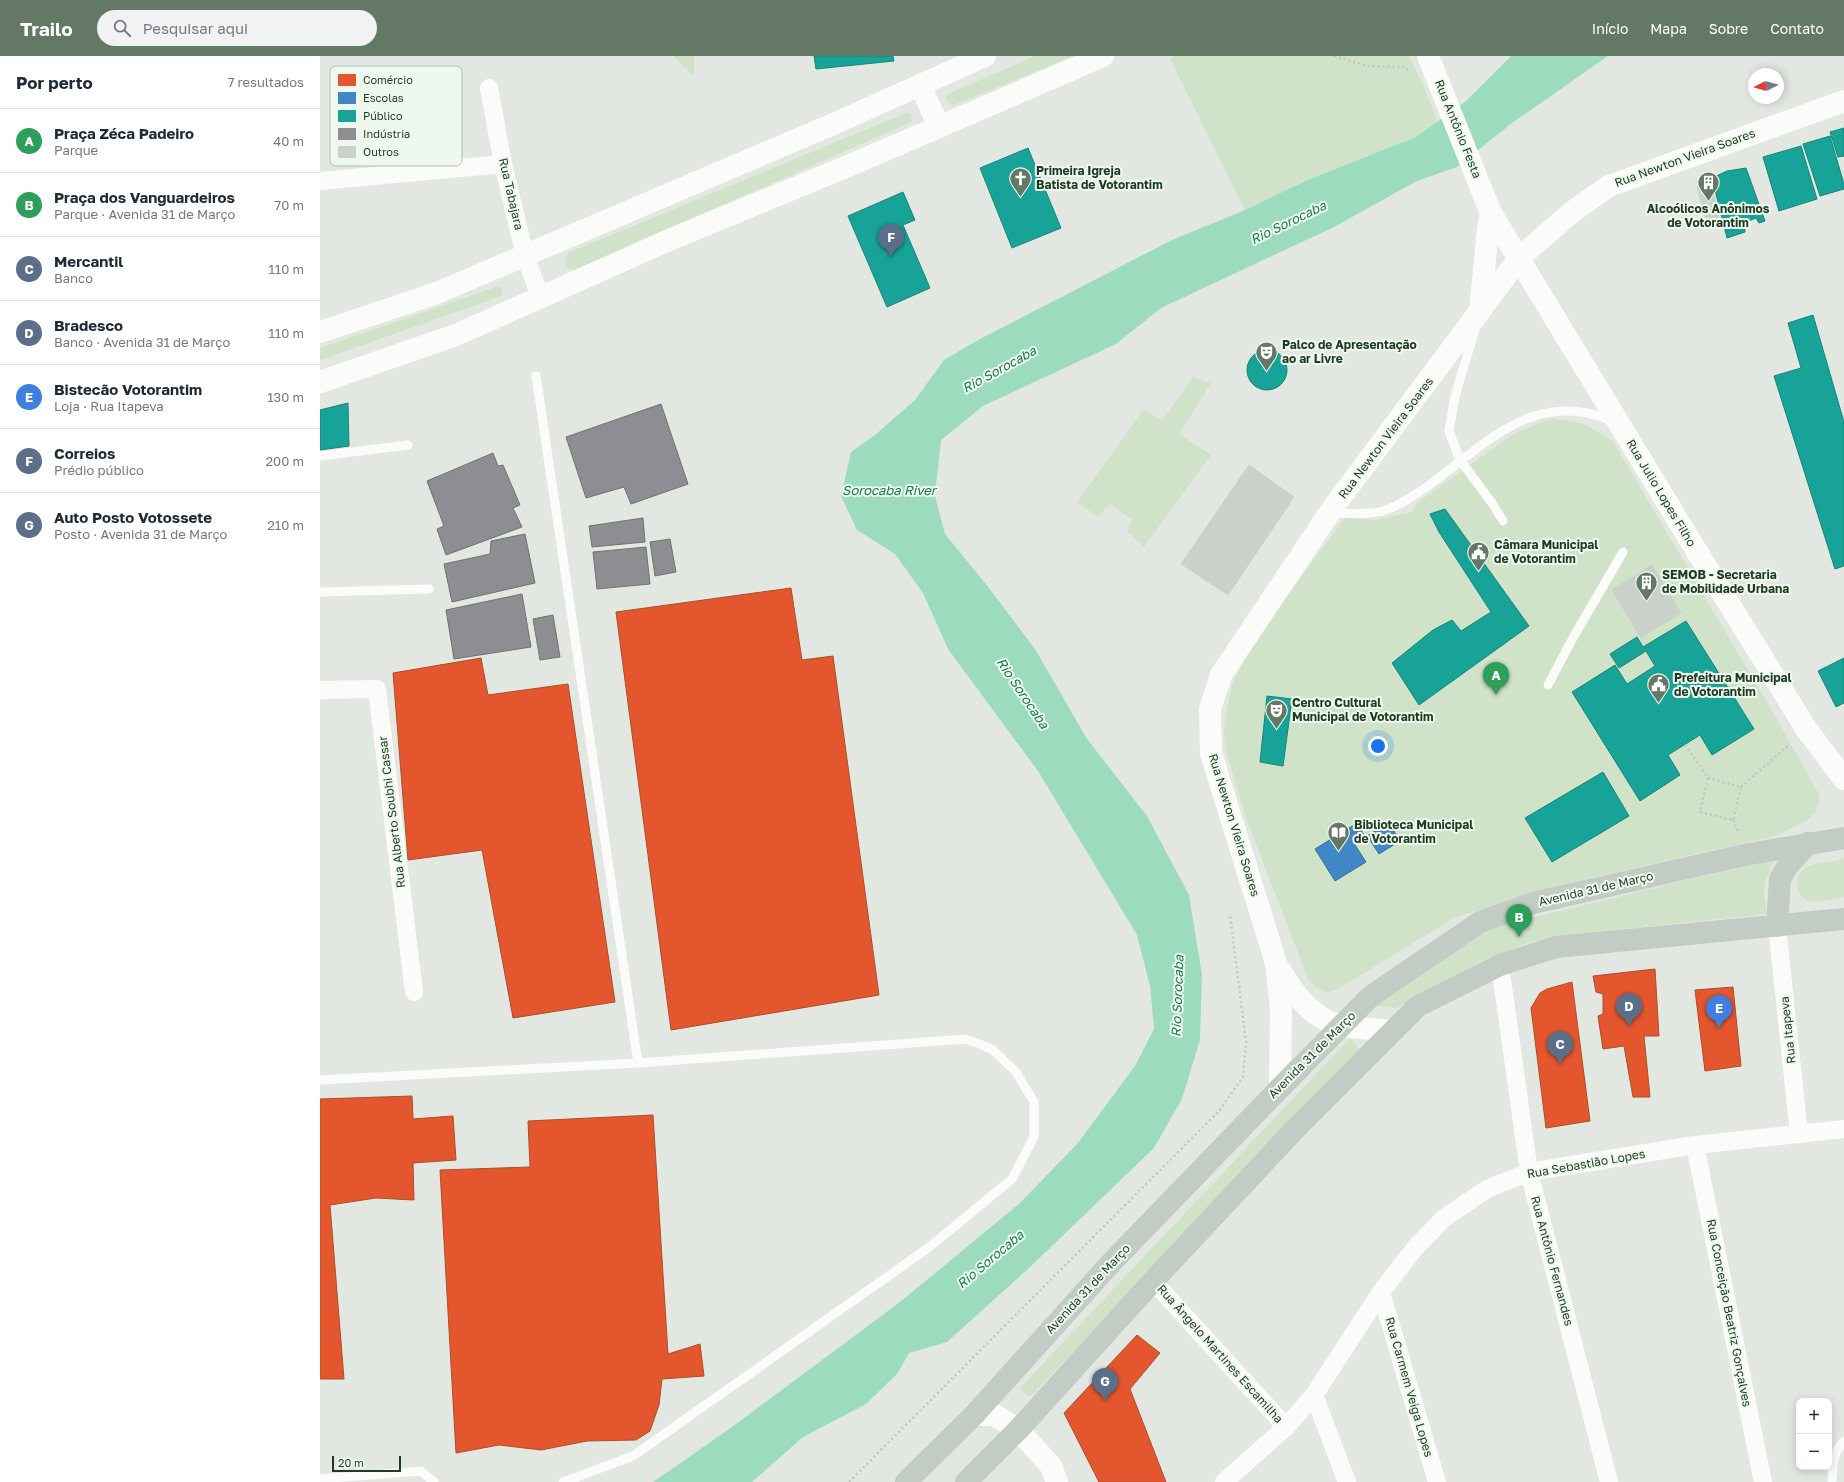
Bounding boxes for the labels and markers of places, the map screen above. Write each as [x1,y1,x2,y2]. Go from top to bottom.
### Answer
place label: Primeira Igreja Batista de Votorantim [1036,163,1163,192]
church icon: Primeira Igreja Batista de Votorantim [1007,165,1033,198]
building icon: Alcoólicos Anônimos de Votorantim [1695,169,1721,202]
place label: Alcoólicos Anônimos de Votorantim [1647,201,1770,230]
pin: F [878,224,904,257]
place label: Palco de Apresentação ao ar Livre [1282,337,1417,366]
theatre icon: Palco de Apresentação ao ar Livre [1254,339,1280,372]
place label: Câmara Municipal de Votorantim [1494,537,1598,566]
public building icon: Câmara Municipal de Votorantim [1465,539,1491,572]
place label: SEMOB - Secretaria de Mobilidade Urbana [1662,567,1789,596]
building icon: SEMOB - Secretaria de Mobilidade Urbana [1633,569,1659,602]
pin: A [1483,662,1509,695]
place label: Prefeitura Municipal de Votorantim [1674,670,1792,699]
public building icon: Prefeitura Municipal de Votorantim [1646,672,1672,705]
place label: Centro Cultural Municipal de Votorantim [1292,695,1434,724]
theatre icon: Centro Cultural Municipal de Votorantim [1263,697,1289,730]
place label: Biblioteca Municipal de Votorantim [1354,817,1473,846]
library icon: Biblioteca Municipal de Votorantim [1325,819,1351,852]
pin: B [1506,904,1532,937]
pin: D [1616,993,1642,1026]
pin: E [1706,995,1732,1028]
pin: C [1547,1031,1573,1064]
pin: G [1092,1368,1118,1401]

